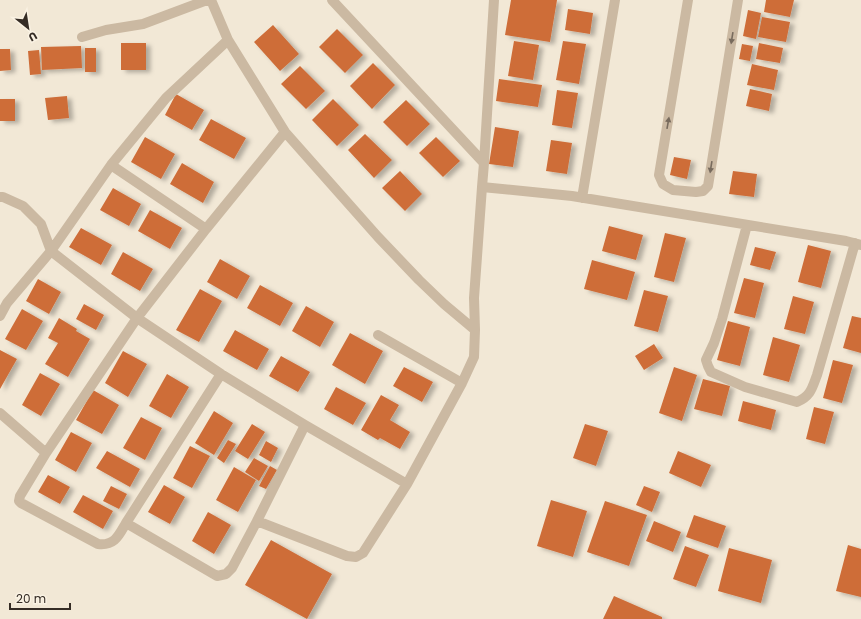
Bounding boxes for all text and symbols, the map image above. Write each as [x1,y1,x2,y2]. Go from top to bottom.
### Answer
north arrow [8,8,48,48]
text: U [25,28,40,46]
one-way arrow [729,32,735,45]
one-way arrow [665,117,671,129]
one-way arrow [708,161,714,173]
scale bar [10,585,70,611]
text: 20 m [16,590,46,607]

